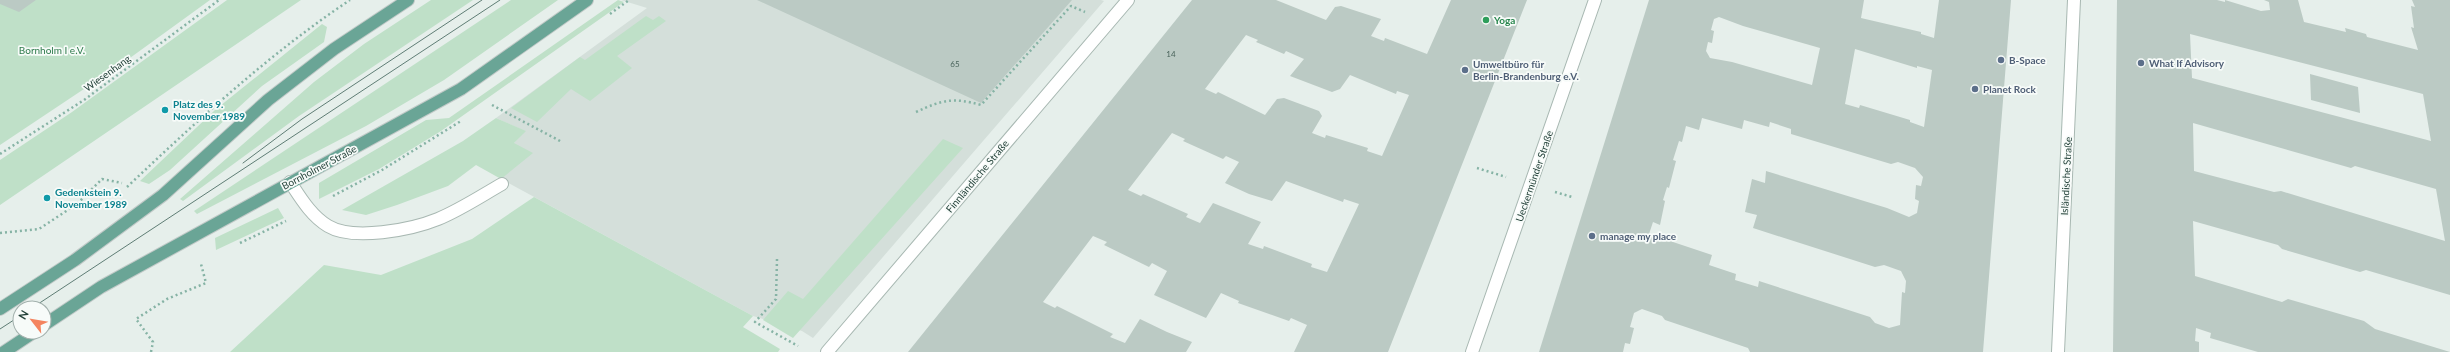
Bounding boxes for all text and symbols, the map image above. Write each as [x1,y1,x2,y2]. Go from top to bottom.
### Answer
place label: Yoga [1493,14,1515,26]
marker: Yoga [1481,15,1491,25]
park label: Bornholm I e.V. [19,44,85,56]
house number: 14 [1166,49,1176,59]
street label: Wiesenhang [81,52,133,94]
place label: B-Space [2009,54,2046,66]
marker: B-Space [1996,55,2006,65]
place label: What If Advisory [2149,57,2225,69]
place label: Umweltbüro für Berlin-Brandenburg e.V. [1473,58,1579,82]
marker: What If Advisory [2136,58,2146,68]
house number: 65 [950,59,960,69]
marker: Umweltbüro für Berlin-Brandenburg e.V. [1460,65,1470,75]
place label: Planet Rock [1983,83,2036,95]
marker: Planet Rock [1970,84,1980,94]
place label: Platz des 9. November 1989 [173,98,245,122]
marker: Platz des 9. November 1989 [160,105,170,115]
street label: Ueckermünder Straße [1513,129,1555,223]
street label: Isländische Straße [2058,136,2074,216]
street label: Finnländische Straße [943,137,1011,215]
street label: Bornholmer Straße [280,142,358,192]
place label: Gedenkstein 9. November 1989 [55,186,127,210]
marker: Gedenkstein 9. November 1989 [42,193,52,203]
place label: manage my place [1600,230,1677,242]
marker: manage my place [1587,231,1597,241]
north arrow [12,300,52,340]
text: N [15,308,31,322]

